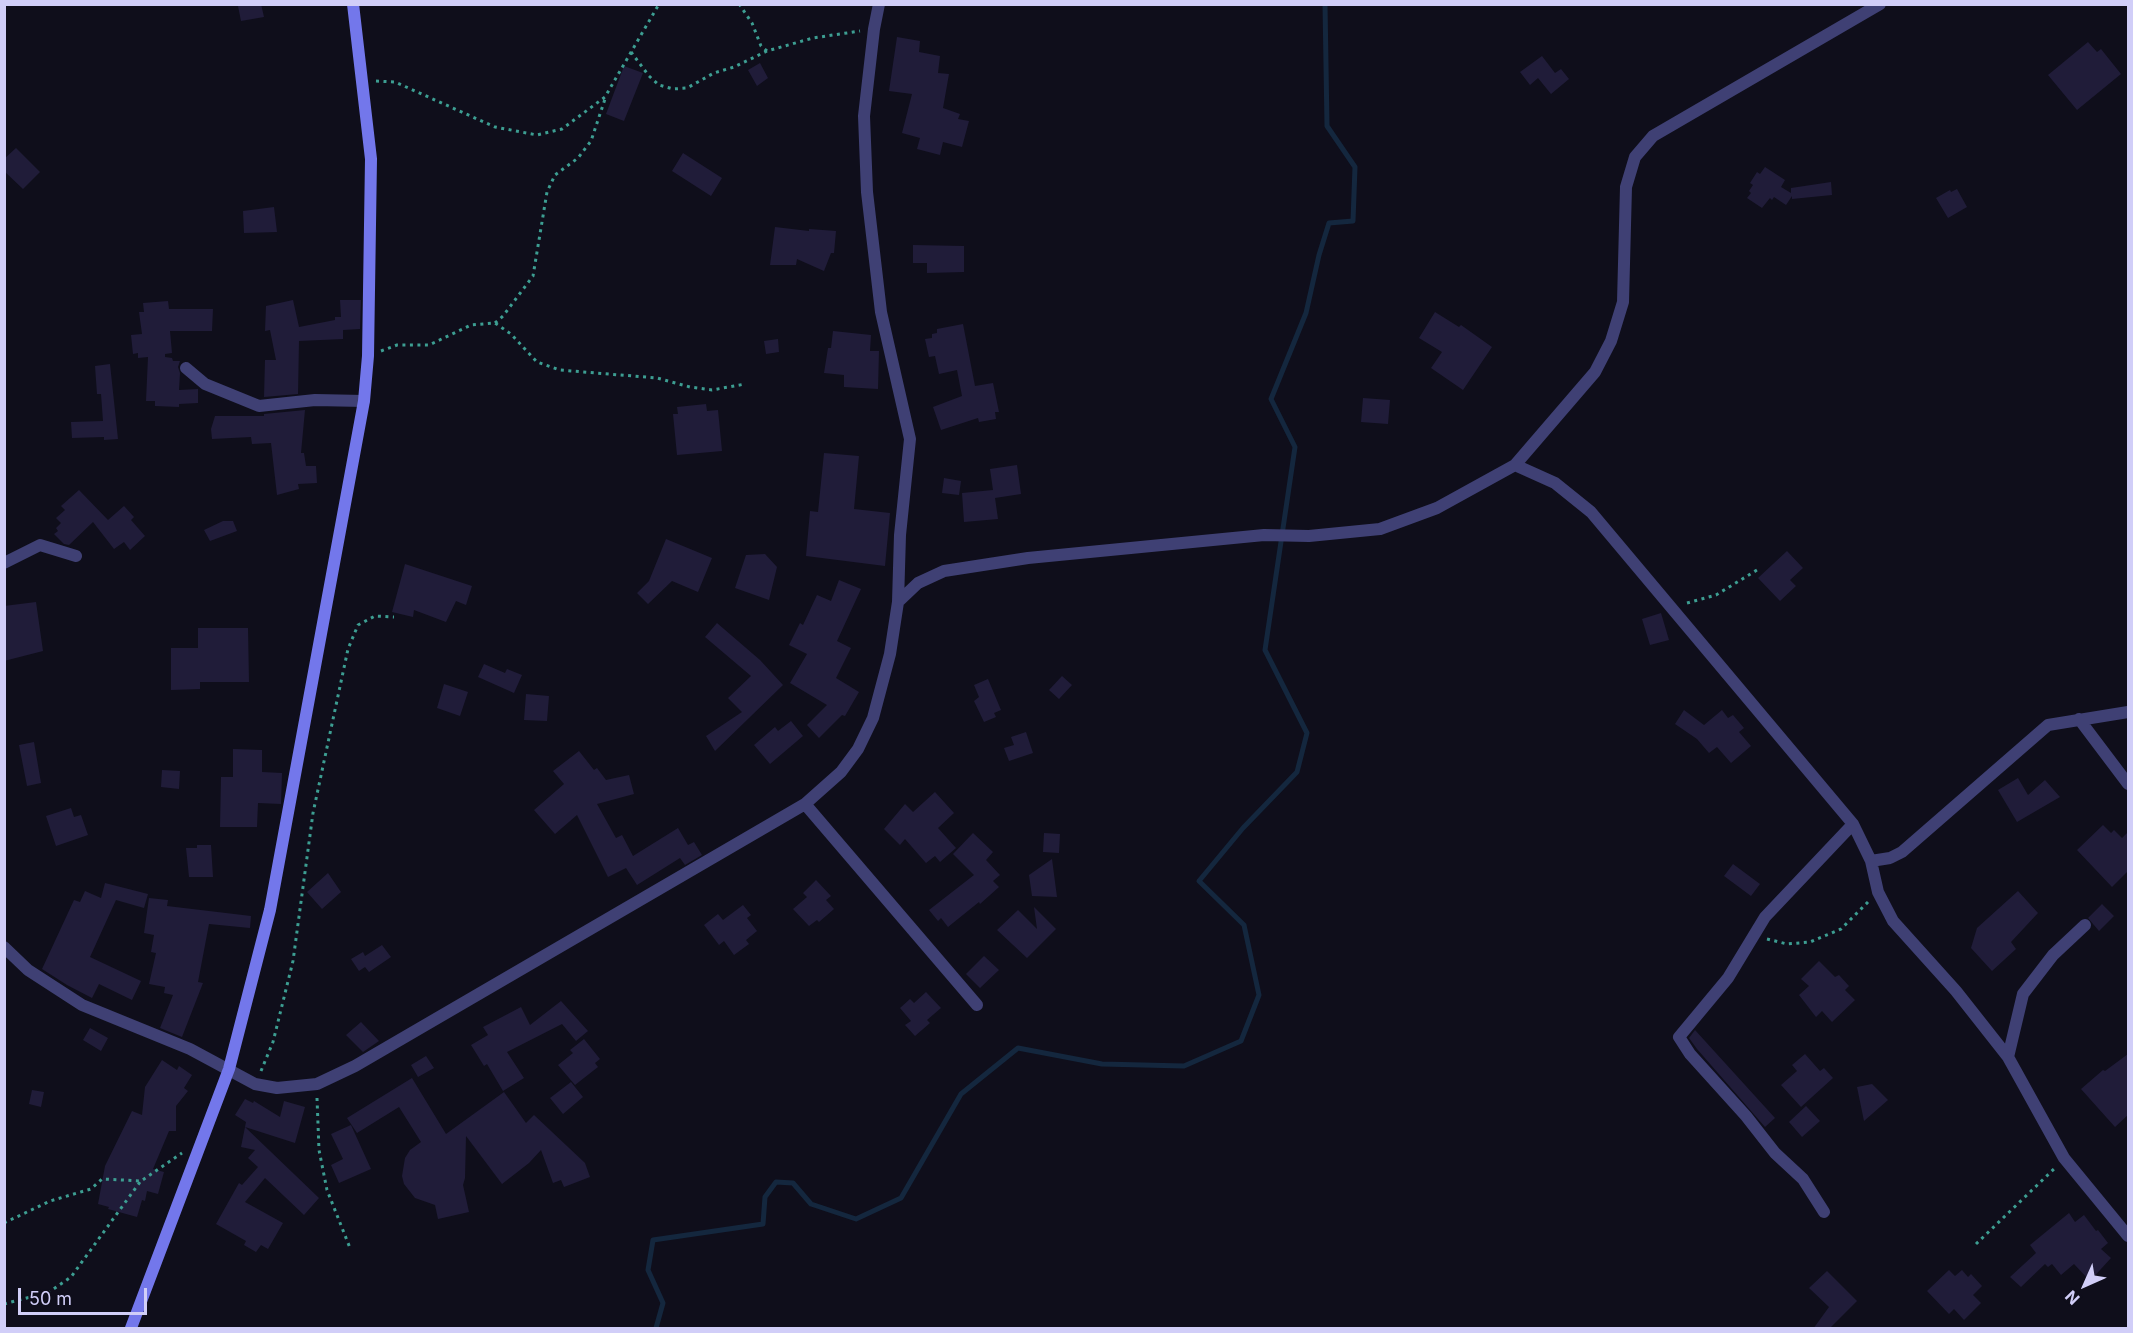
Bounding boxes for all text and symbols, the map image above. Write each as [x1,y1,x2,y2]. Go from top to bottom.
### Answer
north arrow [2055,1255,2115,1315]
scale bar [21,1276,150,1314]
text: N [2061,1286,2084,1309]
text: 50 m [29,1288,72,1309]

